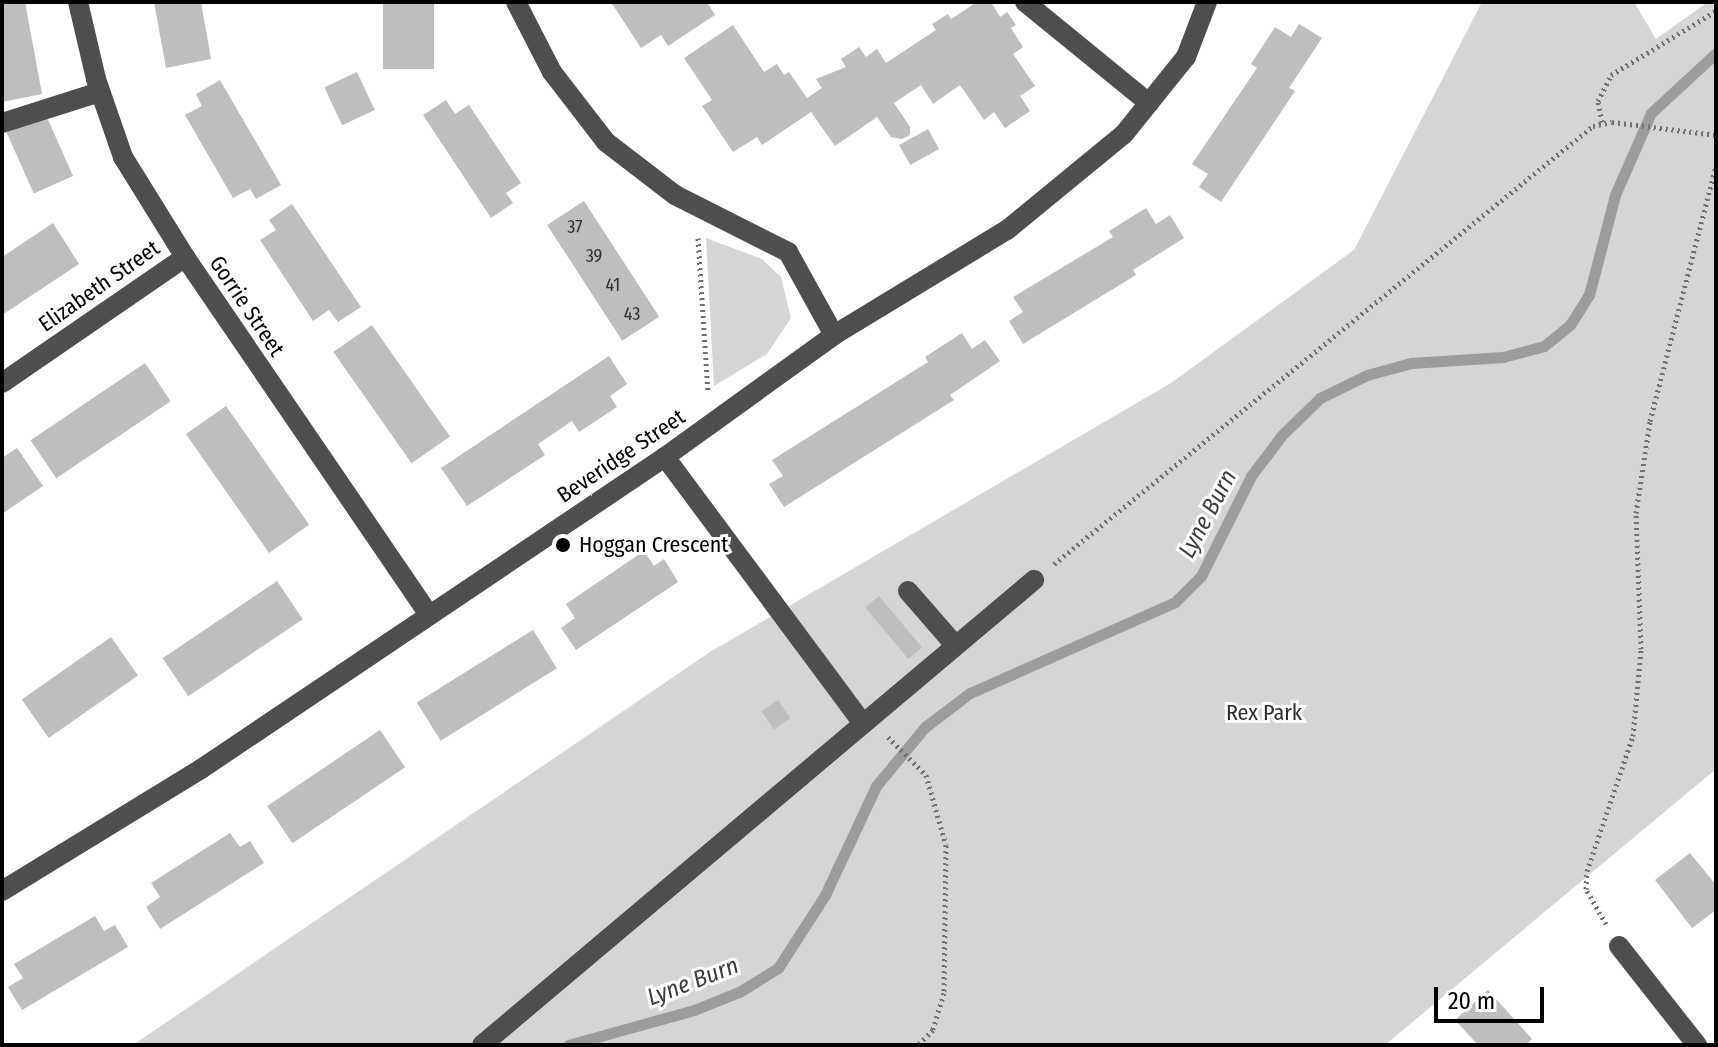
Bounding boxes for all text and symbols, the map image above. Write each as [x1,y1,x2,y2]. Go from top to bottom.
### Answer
house number: 37 [567,216,583,238]
street label: Elizabeth Street [34,235,164,337]
house number: 39 [586,245,602,267]
street label: Gorrie Street [204,251,290,361]
house number: 41 [606,274,620,296]
house number: 43 [624,303,640,325]
street label: Beveridge Street [552,404,690,508]
water label: Lyne Burn [1173,465,1243,563]
place label: Hoggan Crescent [579,532,729,558]
marker: Hoggan Crescent [554,536,572,554]
park label: Rex Park [1226,700,1302,726]
water label: Lyne Burn [643,951,743,1013]
scale bar [1438,971,1548,1021]
text: 20 m [1448,987,1495,1015]

